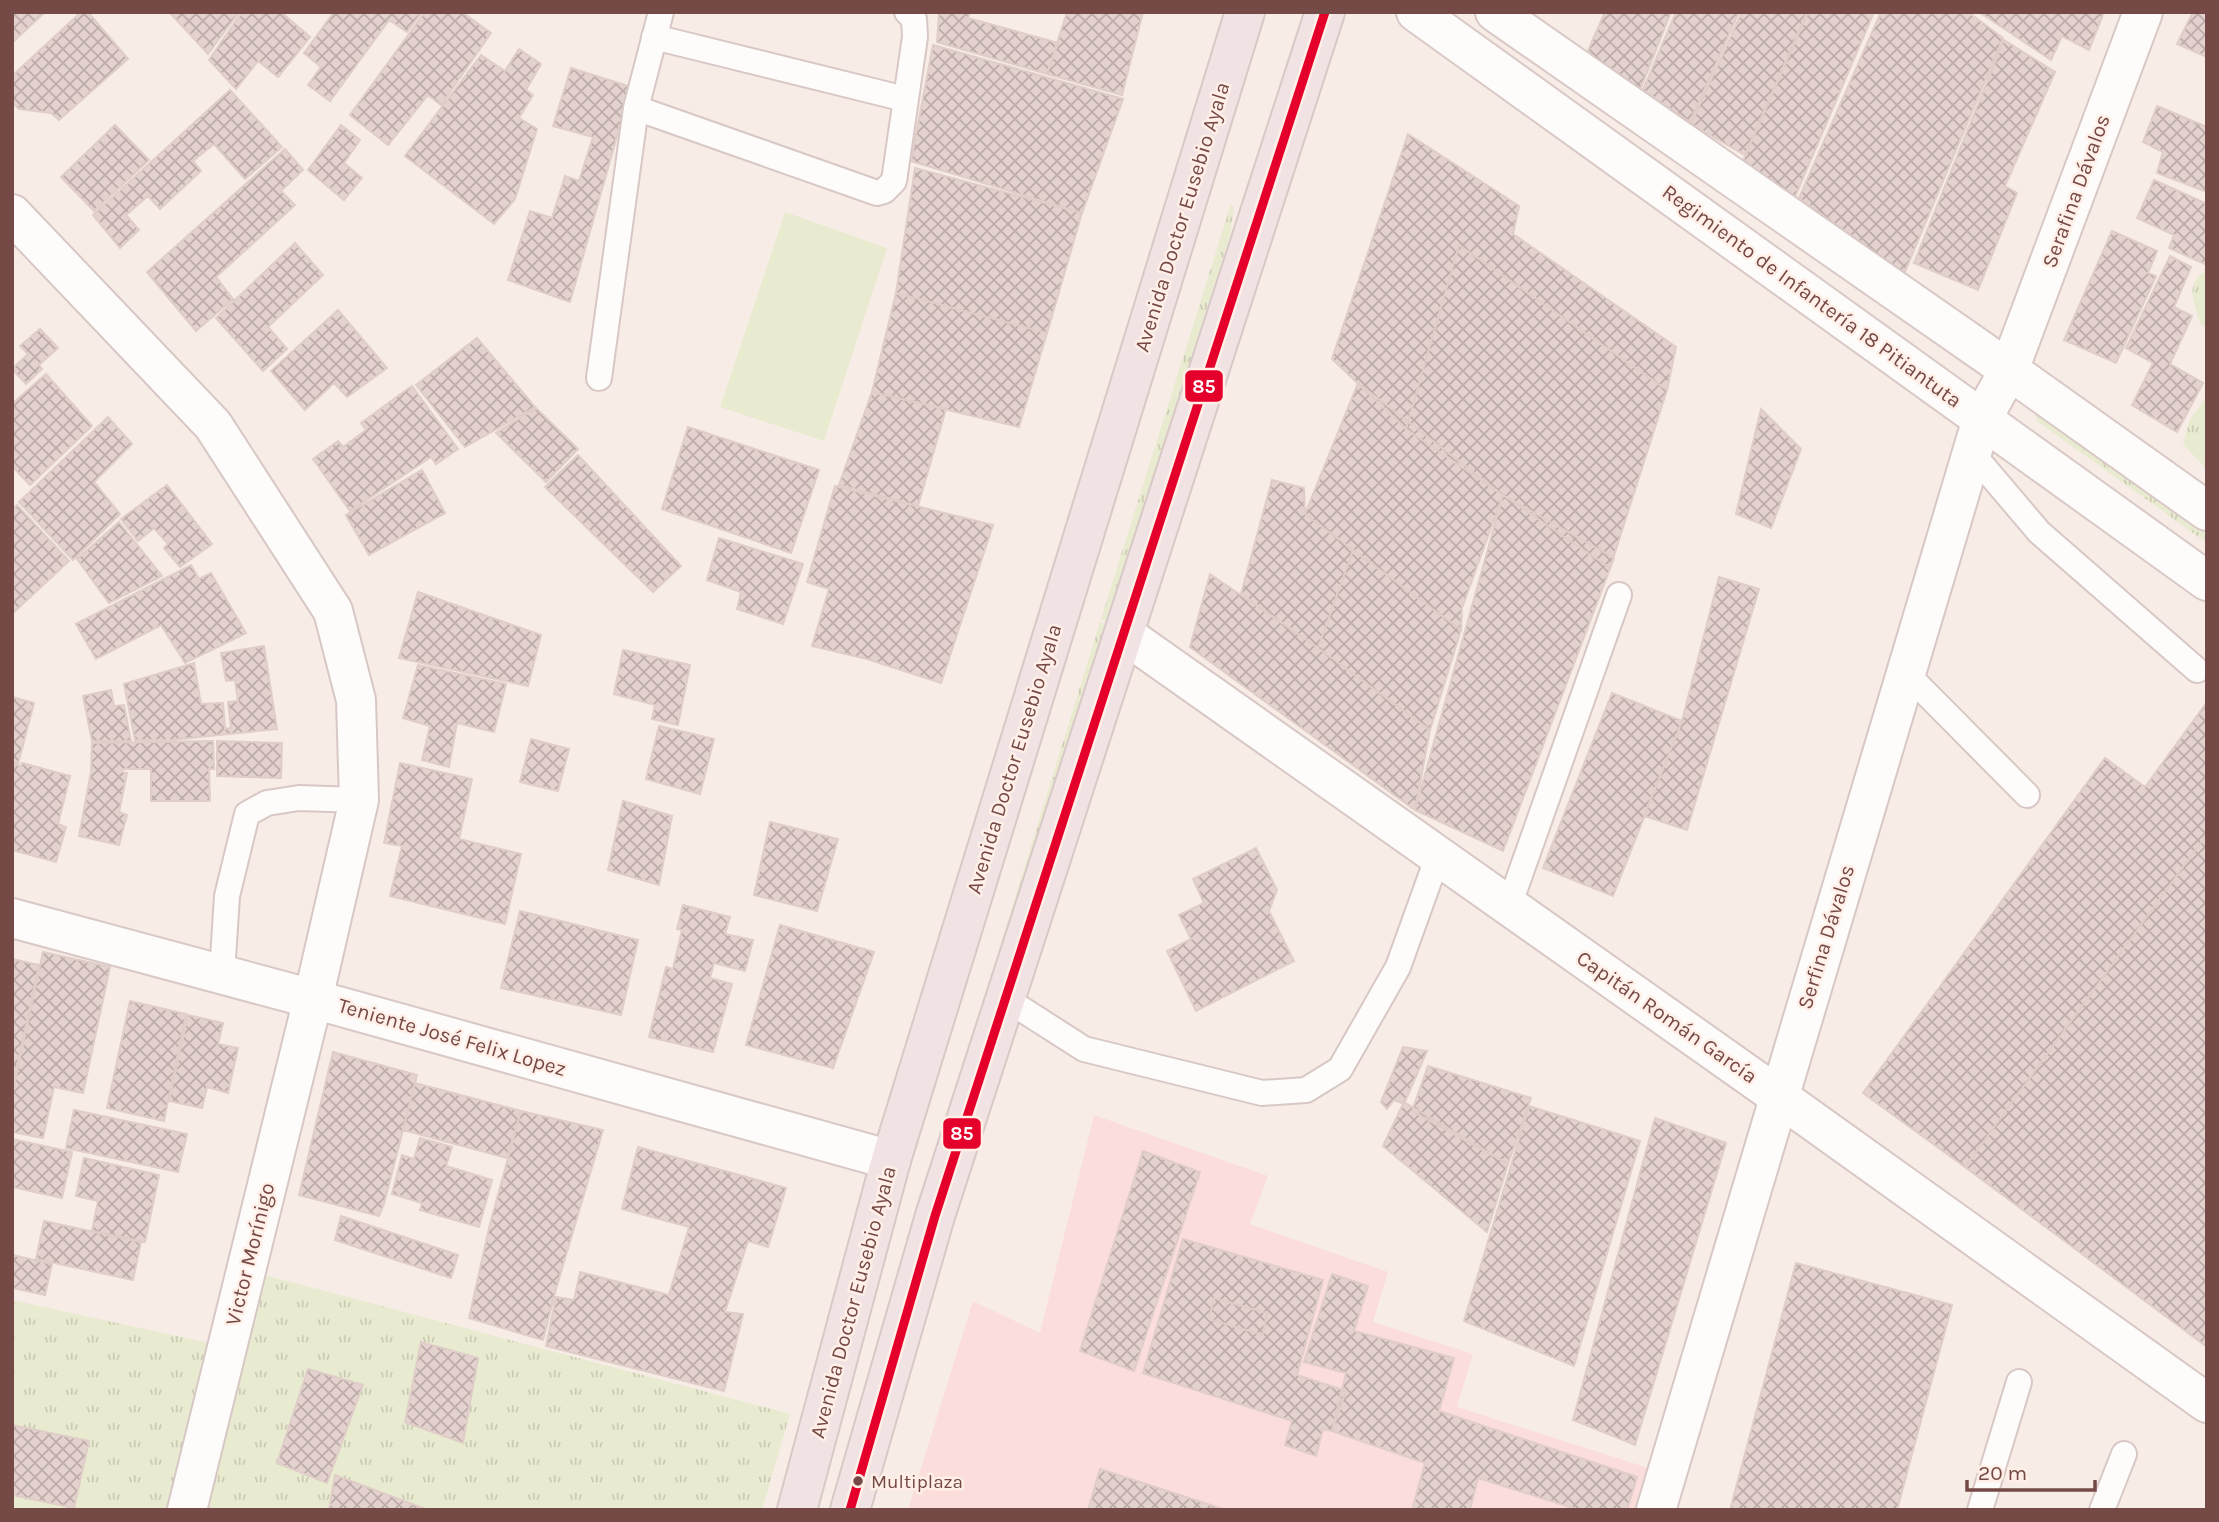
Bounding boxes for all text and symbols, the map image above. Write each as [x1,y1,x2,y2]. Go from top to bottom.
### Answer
street label: Avenida Doctor Eusebio Ayala [1129,79,1235,355]
street label: Serafina Dávalos [2037,111,2115,271]
street label: Regimiento de Infantería 18 Pitiantuta [1658,179,1966,413]
line badge: 85 [1184,369,1224,403]
text: 85 [1192,376,1216,398]
street label: Avenida Doctor Eusebio Ayala [961,621,1067,897]
street label: Serfina Dávalos [1793,862,1859,1012]
street label: Capitán Román García [1572,946,1762,1088]
street label: Teniente José Felix Lopez [335,993,569,1081]
line badge: 85 [942,1117,982,1150]
text: 85 [950,1123,974,1145]
street label: Avenida Doctor Eusebio Ayala [805,1163,901,1441]
street label: Victor Morínigo [221,1180,279,1328]
scale bar [1967,1448,2095,1492]
text: 20 m [1978,1461,2027,1485]
place label: Multiplaza [871,1471,963,1493]
marker: Multiplaza [851,1474,865,1488]

